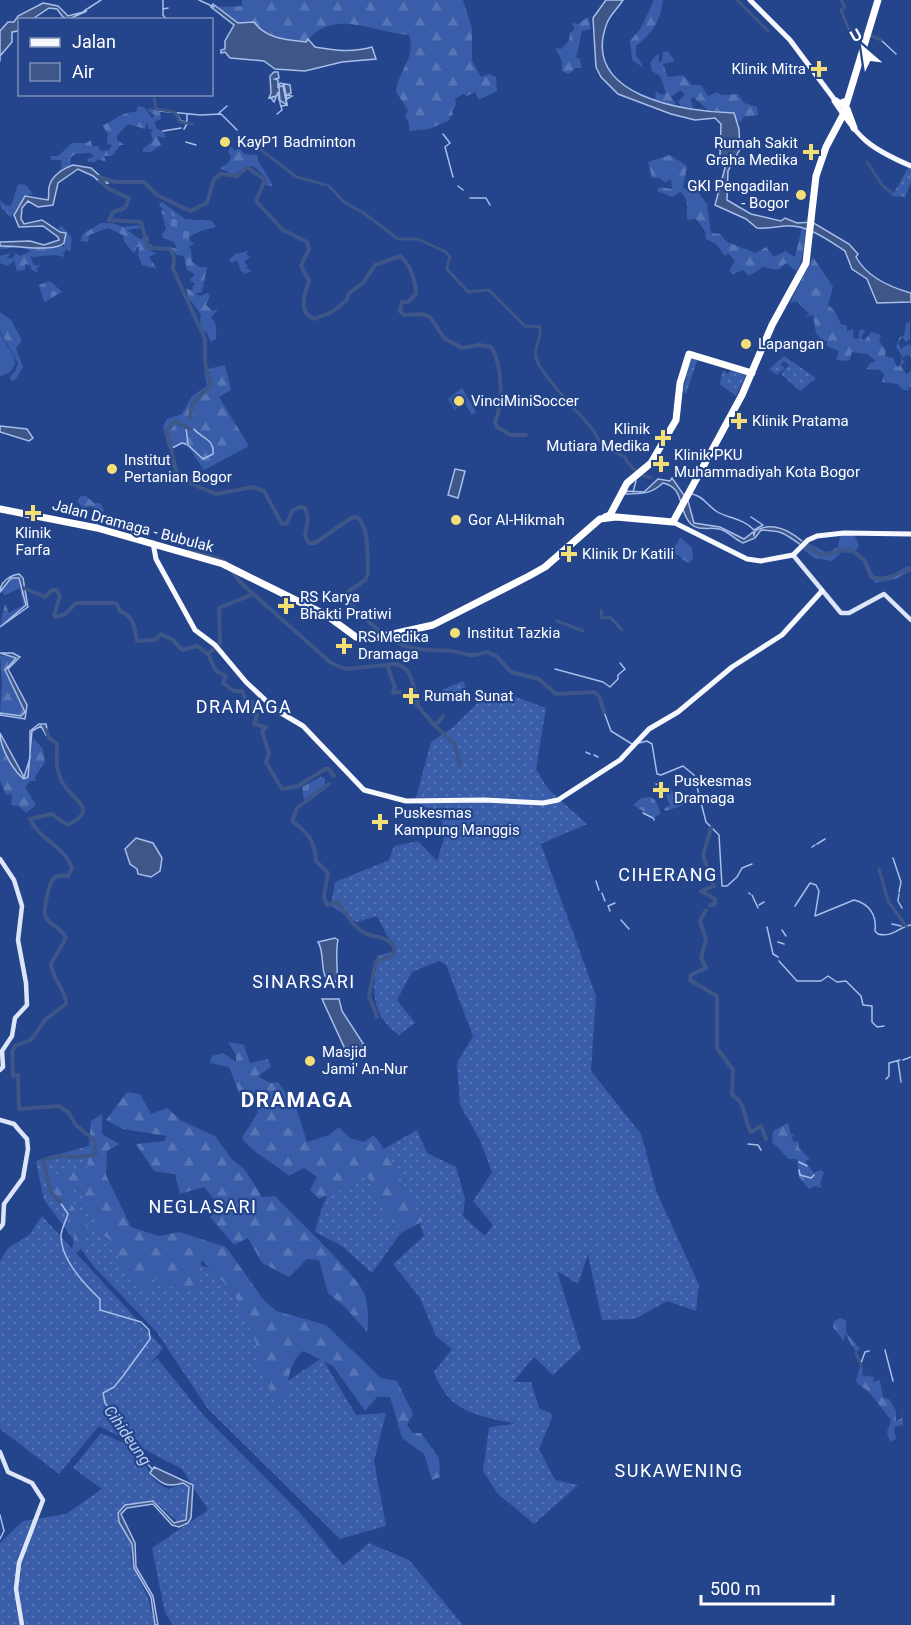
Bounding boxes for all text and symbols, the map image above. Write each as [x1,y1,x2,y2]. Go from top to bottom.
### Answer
legend [18,18,213,96]
north arrow [833,18,893,78]
text: U [847,24,865,46]
text: Jalan [72,31,116,52]
place label: Klinik Mitra [731,60,806,78]
marker: Klinik Mitra [810,60,828,78]
text: Air [72,61,94,82]
place label: KayP1 Badminton [237,133,356,151]
place label: Rumah Sakit Graha Medika [706,134,798,169]
marker: KayP1 Badminton [218,135,232,149]
marker: Rumah Sakit Graha Medika [802,143,820,161]
place label: GKI Pengadilan - Bogor [687,177,789,212]
marker: GKI Pengadilan - Bogor [794,188,808,202]
place label: Lapangan [758,335,824,353]
marker: Lapangan [739,337,753,351]
place label: VinciMiniSoccer [471,392,579,410]
marker: VinciMiniSoccer [452,394,466,408]
marker: Klinik Pratama [730,412,748,430]
place label: Klinik Pratama [752,412,849,430]
place label: Klinik Mutiara Medika [546,420,650,455]
marker: Klinik Mutiara Medika [654,429,672,447]
place label: Klinik PKU Muhammadiyah Kota Bogor [674,446,860,481]
place label: Institut Pertanian Bogor [124,451,232,486]
marker: Klinik PKU Muhammadiyah Kota Bogor [652,455,670,473]
marker: Institut Pertanian Bogor [105,462,119,476]
street label: Jalan Dramaga - Bubulak [50,496,216,556]
marker: Klinik Farfa [24,504,42,522]
place label: Gor Al-Hikmah [468,511,565,529]
marker: Gor Al-Hikmah [449,513,463,527]
place label: Klinik Farfa [15,524,52,559]
marker: Klinik Dr Katili [560,545,578,563]
place label: Klinik Dr Katili [582,545,674,563]
place label: RS Karya Bhakti Pratiwi [300,588,392,623]
marker: RS Karya Bhakti Pratiwi [277,597,295,615]
place label: Institut Tazkia [467,624,560,642]
marker: Institut Tazkia [448,626,462,640]
place label: RS Medika Dramaga [358,628,429,663]
marker: RS Medika Dramaga [335,637,353,655]
marker: Rumah Sunat [402,687,420,705]
place label: Rumah Sunat [424,687,513,705]
district label: DRAMAGA [196,696,292,717]
place label: Puskesmas Dramaga [674,772,752,807]
marker: Puskesmas Dramaga [652,781,670,799]
place label: Puskesmas Kampung Manggis [394,804,520,839]
marker: Puskesmas Kampung Manggis [371,813,389,831]
district label: CIHERANG [618,864,718,885]
district label: SINARSARI [252,971,356,992]
place label: Masjid Jami' An-Nur [322,1043,408,1078]
marker: Masjid Jami' An-Nur [303,1054,317,1068]
district label: DRAMAGA [241,1088,353,1112]
district label: NEGLASARI [149,1196,257,1217]
water label: Cihideung [100,1402,155,1469]
district label: SUKAWENING [615,1460,743,1481]
scale bar [701,1568,833,1606]
text: 500 m [710,1578,761,1599]

